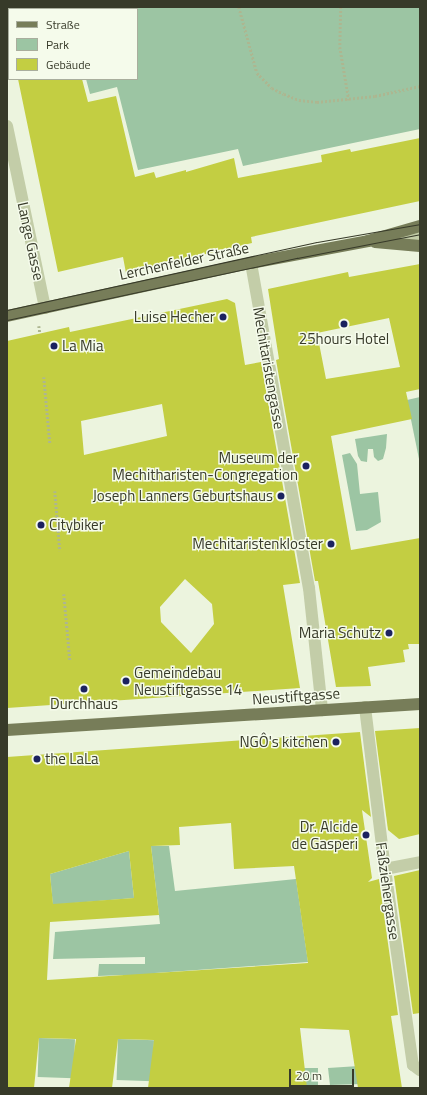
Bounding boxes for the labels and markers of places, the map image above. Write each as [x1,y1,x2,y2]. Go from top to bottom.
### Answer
place label: Luise Hecher [134,308,215,326]
marker: Luise Hecher [218,312,228,322]
marker: 25hours Hotel [339,319,349,329]
place label: 25hours Hotel [299,330,389,348]
place label: La Mia [62,337,103,355]
marker: La Mia [49,341,59,351]
place label: Museum der Mechitharisten-Congregation [112,448,298,483]
marker: Museum der Mechitharisten-Congregation [301,461,311,471]
place label: Joseph Lanners Geburtshaus [93,487,273,505]
marker: Joseph Lanners Geburtshaus [276,491,286,501]
place label: Citybiker [49,516,104,534]
marker: Citybiker [36,520,46,530]
place label: Mechitaristenkloster [192,535,323,553]
marker: Mechitaristenkloster [326,539,336,549]
place label: Maria Schutz [299,624,381,642]
marker: Maria Schutz [384,628,394,638]
place label: Gemeindebau Neustiftgasse 14 [134,663,242,698]
marker: Gemeindebau Neustiftgasse 14 [121,676,131,686]
marker: Durchhaus [79,684,89,694]
place label: Durchhaus [50,695,118,713]
place label: NGÔ's kitchen [239,733,328,751]
marker: NGÔ's kitchen [331,737,341,747]
place label: the LaLa [45,750,99,768]
marker: the LaLa [32,754,42,764]
place label: Dr. Alcide de Gasperi [292,817,358,852]
marker: Dr. Alcide de Gasperi [361,830,371,840]

